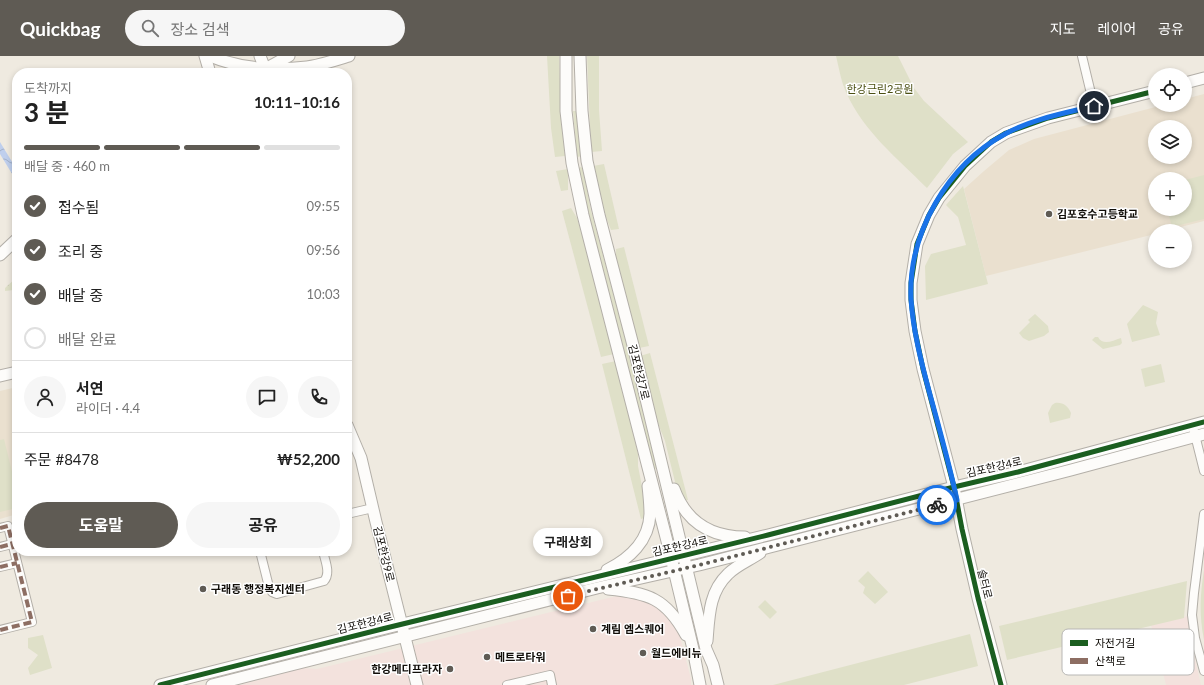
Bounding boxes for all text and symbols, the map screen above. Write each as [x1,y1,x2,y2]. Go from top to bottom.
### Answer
search box [125,10,405,46]
text: Quickbag [20,17,101,40]
icon: search [139,17,161,39]
text: 장소 검색 [171,20,230,38]
text: 지도 [1050,20,1076,37]
text: 레이어 [1098,20,1136,37]
text: 공유 [1158,20,1184,37]
map controls [1148,68,1192,268]
button: locate [1148,68,1192,112]
text: 도착까지 [24,80,72,96]
park label: 한강근린2공원 [846,82,914,95]
pin [1077,89,1111,123]
text: 10:11–10:16 [254,93,340,111]
icon: home [1083,95,1105,117]
text: 3 분 [24,96,69,128]
button: layers [1148,120,1192,164]
text: 배달 중 · 460 m [24,158,110,174]
button: + [1148,172,1192,216]
icon: check [24,195,46,217]
text: 접수됨 [58,198,99,216]
text: 09:55 [307,198,340,214]
place label: 김포호수고등학교 [1057,207,1138,220]
marker: 김포호수고등학교 [1044,209,1054,219]
button: − [1148,224,1192,268]
icon: check [24,239,46,261]
text: 조리 중 [58,242,103,260]
text: 09:56 [307,242,340,258]
icon: check [24,283,46,305]
text: 배달 중 [58,286,103,304]
text: 10:03 [307,286,340,302]
text: 배달 완료 [58,330,117,348]
street label: 김포한강7로 [626,343,653,401]
button: person [24,376,66,418]
button: chat [246,376,288,418]
button: phone [298,376,340,418]
text: 서연 [76,379,104,397]
text: 라이더 · 4.4 [76,400,140,416]
text: 주문 #8478 [24,450,99,468]
text: ₩52,200 [277,450,340,468]
street label: 김포한강4로 [965,454,1023,479]
courier [917,485,957,525]
icon: bike [926,494,948,516]
button: 도움말 [24,502,178,548]
button: 공유 [186,502,340,548]
street label: 김포한강9로 [371,525,398,583]
callout: 구래상회 [533,528,603,556]
street label: 김포한강4로 [651,533,709,558]
text: 구래상회 [544,534,592,550]
street label: 솔터로 [976,568,995,600]
pin [551,579,585,613]
place label: 구래동 행정복지센터 [211,582,305,595]
marker: 구래동 행정복지센터 [198,584,208,594]
icon: bag [557,585,579,607]
street label: 김포한강4로 [336,609,394,636]
place label: 계림 엠스퀘어 [601,622,664,635]
marker: 계림 엠스퀘어 [588,624,598,634]
legend [1062,629,1194,675]
text: 자전거길 [1095,636,1135,649]
place label: 월드에비뉴 [651,646,702,659]
marker: 월드에비뉴 [638,648,648,658]
place label: 메트로타워 [495,650,546,663]
marker: 메트로타워 [482,652,492,662]
text: 산책로 [1095,654,1125,667]
place label: 한강메디프라자 [371,662,442,675]
marker: 한강메디프라자 [445,664,455,674]

